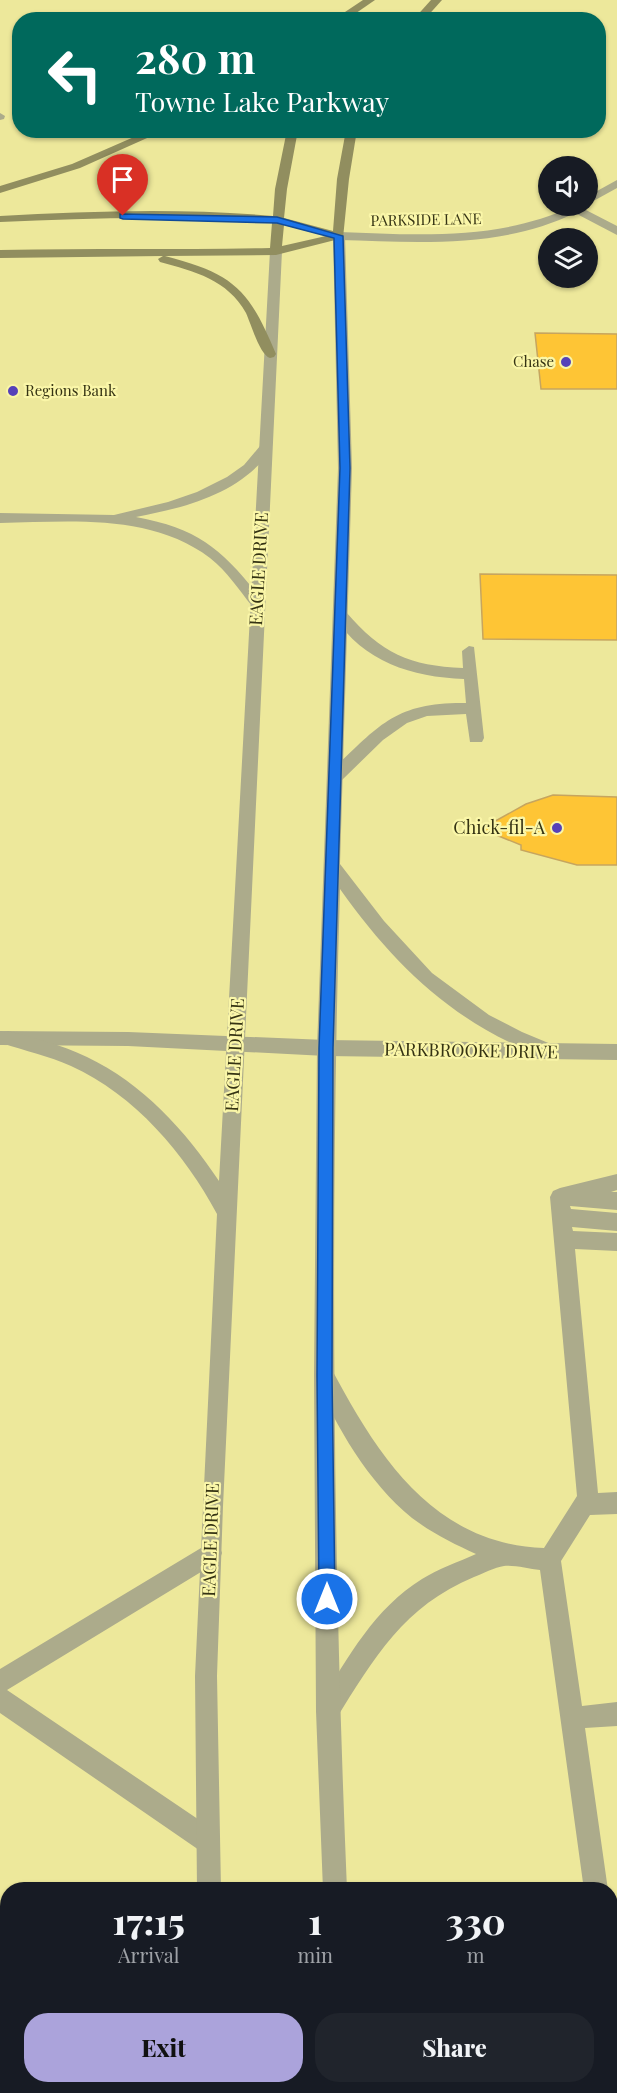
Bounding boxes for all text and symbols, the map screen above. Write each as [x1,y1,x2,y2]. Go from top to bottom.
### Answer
text: 280 m [135,29,255,85]
icon: left [36,36,114,114]
text: Towne Lake Parkway [135,83,389,119]
pin [97,154,148,216]
map controls [538,156,598,288]
button: sound [538,156,598,216]
icon: arrive [106,163,139,196]
street label: PARKSIDE LANE [370,208,482,230]
button: layers [538,228,598,288]
place label: Chase [513,351,554,371]
marker: Chase [559,355,573,369]
place label: Regions Bank [25,380,117,400]
marker: Regions Bank [6,384,20,398]
street label: EAGLE DRIVE [243,512,273,626]
place label: Chick-fil-A [453,815,546,839]
marker: Chick-fil-A [550,821,564,835]
street label: EAGLE DRIVE [219,998,249,1112]
street label: PARKBROOKE DRIVE [384,1036,558,1064]
street label: EAGLE DRIVE [196,1483,224,1597]
position arrow [295,1567,359,1631]
text: 17:15 [113,1896,185,1944]
text: 1 [308,1896,322,1944]
text: 330 [446,1896,505,1944]
text: Arrival [118,1941,180,1968]
text: min [297,1941,333,1968]
text: m [467,1941,484,1968]
button: Exit [24,2013,303,2082]
button: Share [315,2013,594,2082]

